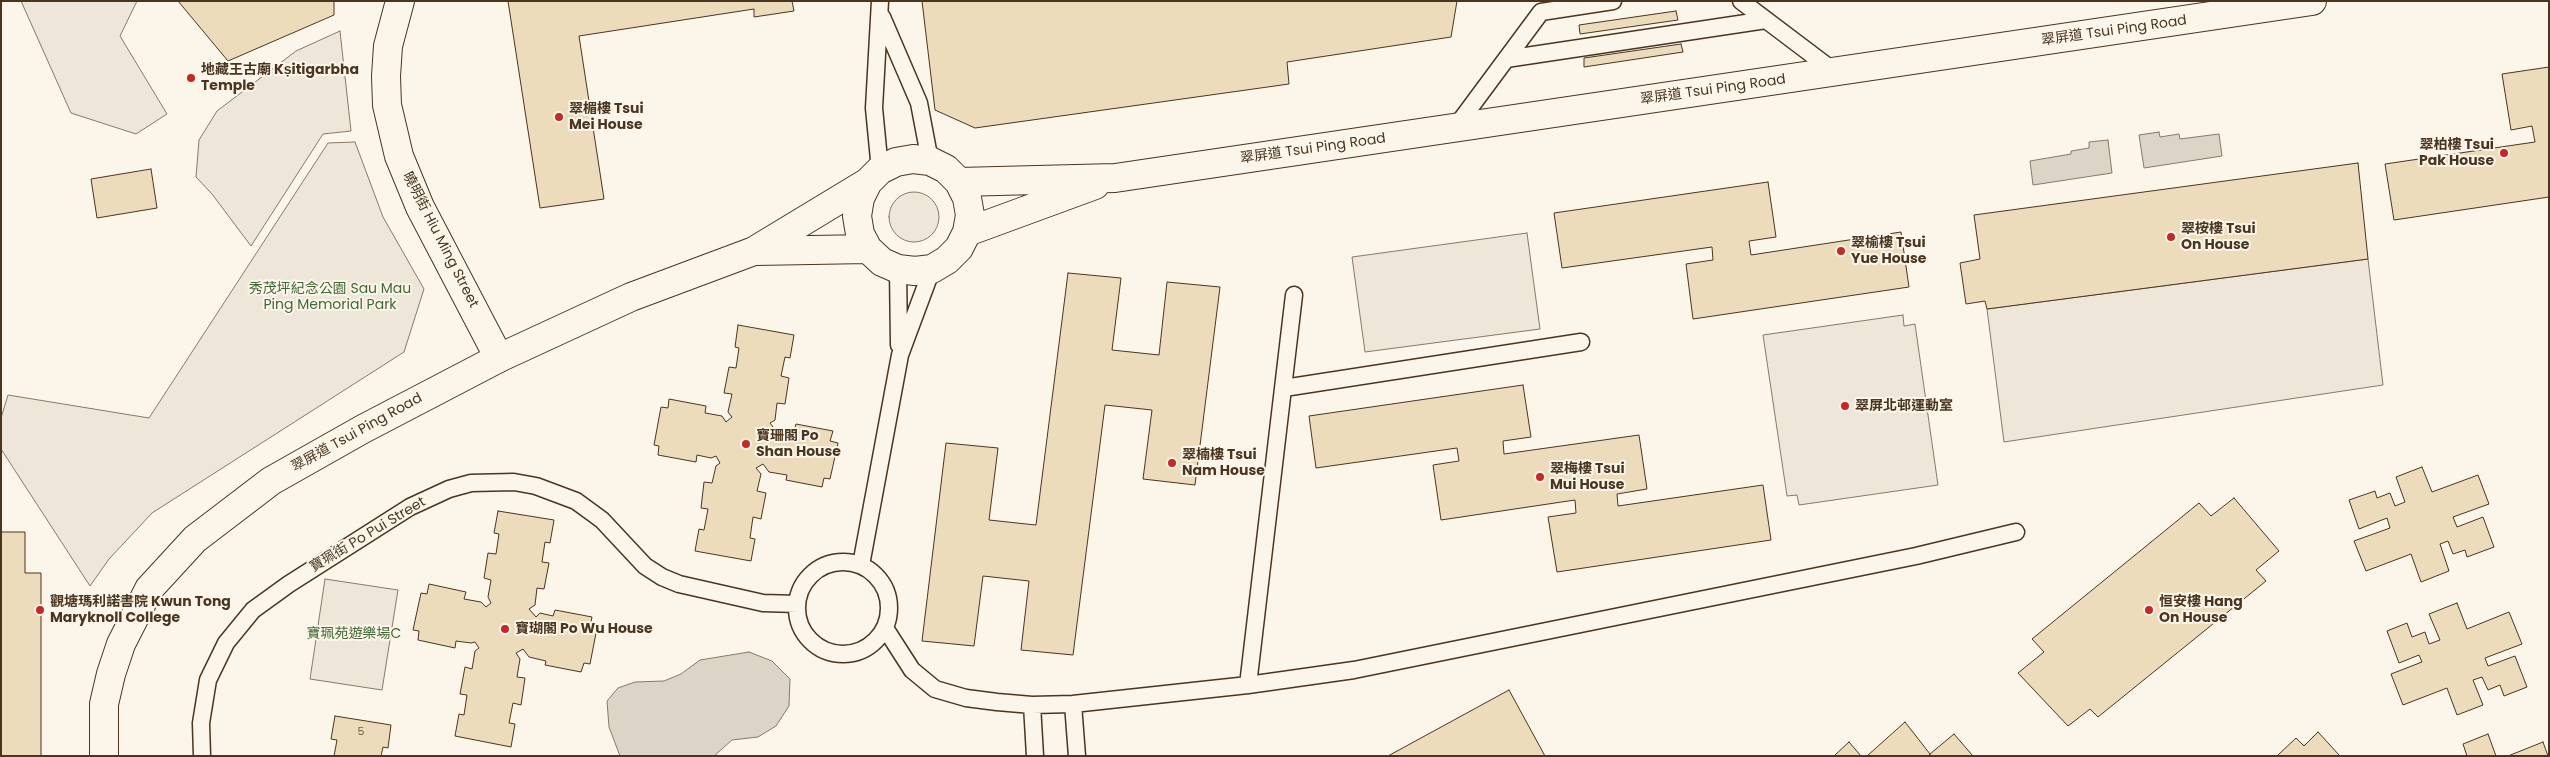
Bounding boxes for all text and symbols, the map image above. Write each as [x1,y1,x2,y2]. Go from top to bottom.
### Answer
street label: 翠屏道 Tsui Ping Road [2040,12,2188,50]
place label: 地藏王古廟 Kṣitigarbha Temple [201,62,359,94]
street label: 翠屏道 Tsui Ping Road [1639,71,1787,109]
marker: 地藏王古廟 Kṣitigarbha Temple [185,72,197,84]
place label: 翠楣樓 Tsui Mei House [569,101,644,134]
marker: 翠楣樓 Tsui Mei House [553,111,565,123]
street label: 翠屏道 Tsui Ping Road [1239,130,1387,168]
place label: 翠柏樓 Tsui Pak House [2419,137,2494,170]
marker: 翠柏樓 Tsui Pak House [2498,147,2510,159]
street label: 曉明街 Hiu Ming Street [398,169,482,311]
place label: 翠桉樓 Tsui On House [2181,221,2256,253]
marker: 翠桉樓 Tsui On House [2165,231,2177,243]
place label: 翠榆樓 Tsui Yue House [1851,235,1926,268]
marker: 翠榆樓 Tsui Yue House [1835,245,1847,257]
park label: 秀茂坪紀念公園 Sau Mau Ping Memorial Park [249,281,411,314]
street label: 翠屏道 Tsui Ping Road [289,390,425,476]
place label: 翠屏北邨運動室 [1855,398,1953,414]
marker: 翠屏北邨運動室 [1839,400,1851,412]
place label: 寶珊閣 Po Shan House [756,428,841,461]
marker: 寶珊閣 Po Shan House [740,438,752,450]
place label: 翠楠樓 Tsui Nam House [1182,447,1265,480]
marker: 翠楠樓 Tsui Nam House [1166,457,1178,469]
place label: 翠梅樓 Tsui Mui House [1550,461,1625,494]
marker: 翠梅樓 Tsui Mui House [1534,471,1546,483]
street label: 寶珮街 Po Pui Street [307,494,429,576]
place label: 觀塘瑪利諾書院 Kwun Tong Maryknoll College [50,594,231,626]
place label: 恒安樓 Hang On House [2159,594,2243,626]
marker: 觀塘瑪利諾書院 Kwun Tong Maryknoll College [34,604,46,616]
marker: 恒安樓 Hang On House [2143,604,2155,616]
place label: 寶瑚閣 Po Wu House [515,621,653,637]
marker: 寶瑚閣 Po Wu House [499,623,511,635]
park label: 寶珮苑遊樂場C [307,626,401,642]
house number: 5 [358,725,364,739]

